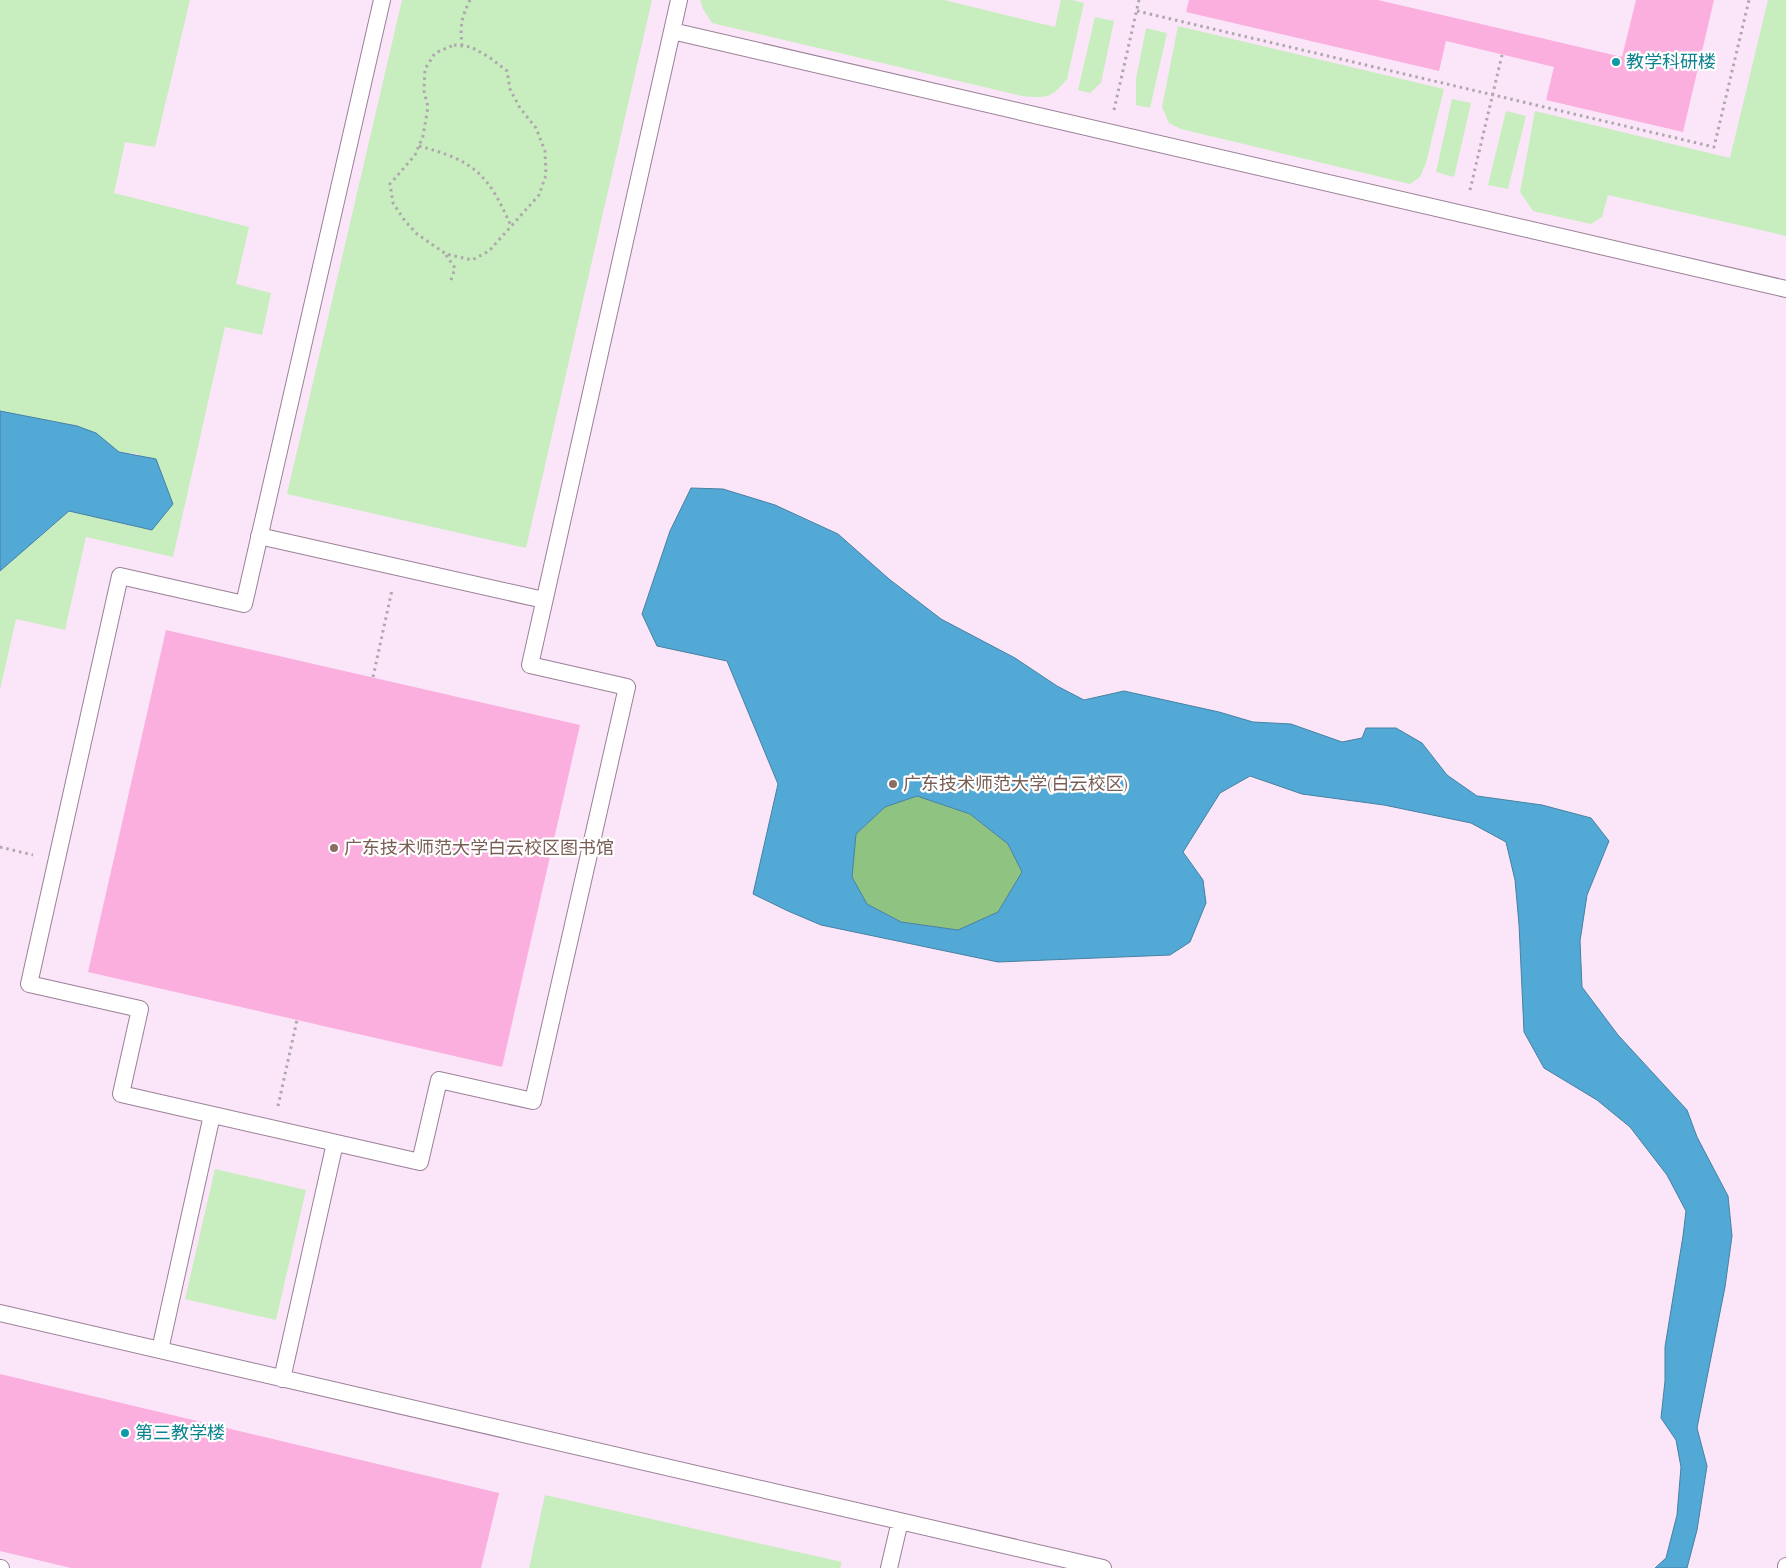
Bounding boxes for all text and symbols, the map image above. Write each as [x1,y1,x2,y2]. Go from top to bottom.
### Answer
place label: 教学科研楼 [1626,49,1716,76]
marker: 教学科研楼 [1610,56,1622,68]
place label: 广东技术师范大学(白云校区) [903,771,1128,798]
marker: 广东技术师范大学(白云校区) [887,778,899,790]
place label: 广东技术师范大学白云校区图书馆 [344,835,614,862]
marker: 广东技术师范大学白云校区图书馆 [328,842,340,854]
place label: 第三教学楼 [135,1420,225,1447]
marker: 第三教学楼 [119,1427,131,1439]

